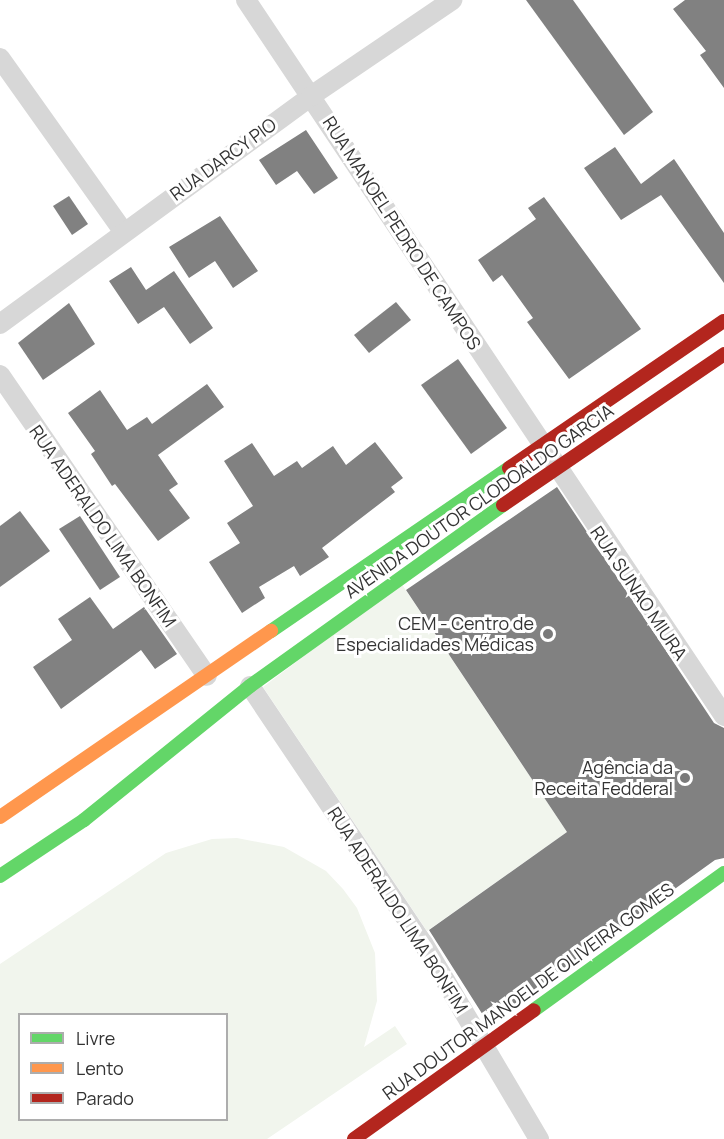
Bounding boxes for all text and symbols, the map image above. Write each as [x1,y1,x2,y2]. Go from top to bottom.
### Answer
street label: RUA MANOEL PEDRO DE CAMPOS [318,112,486,354]
street label: RUA DARCY PIO [165,113,281,205]
street label: AVENIDA DOUTOR CLODOALDO GARCIA [340,399,618,603]
street label: RUA ADERALDO LIMA BONFIM [25,421,181,631]
street label: RUA SUNAO MIURA [586,522,692,664]
place label: CEM - Centro de Especialidades Médicas [336,613,534,656]
marker: CEM - Centro de Especialidades Médicas [539,625,557,643]
place label: Agência da Receita Fedderal [534,757,673,800]
marker: Agência da Receita Fedderal [678,771,692,785]
street label: RUA ADERALDO LIMA BONFIM [323,803,473,1017]
street label: RUA DOUTOR MANOEL DE OLIVEIRA GOMES [378,878,678,1104]
legend [18,1013,228,1121]
text: Livre [76,1026,115,1050]
text: Lento [76,1056,124,1080]
text: Parado [76,1086,134,1110]

